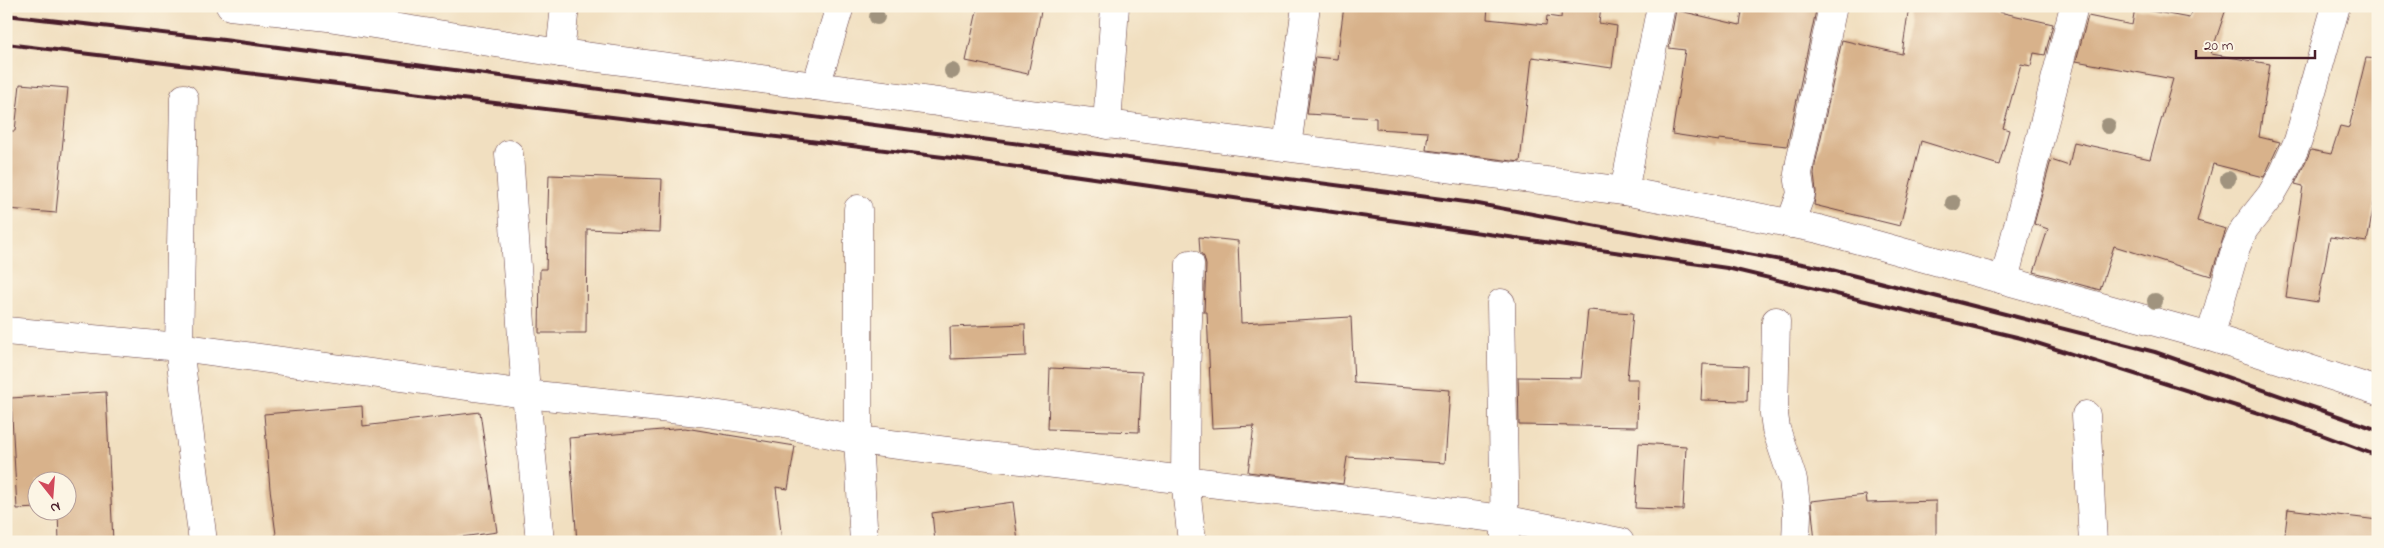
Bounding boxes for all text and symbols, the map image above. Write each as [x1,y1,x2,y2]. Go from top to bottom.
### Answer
scale bar [2196,28,2315,60]
text: 20 m [2204,35,2234,57]
north arrow [28,470,78,520]
text: N [48,496,63,518]

